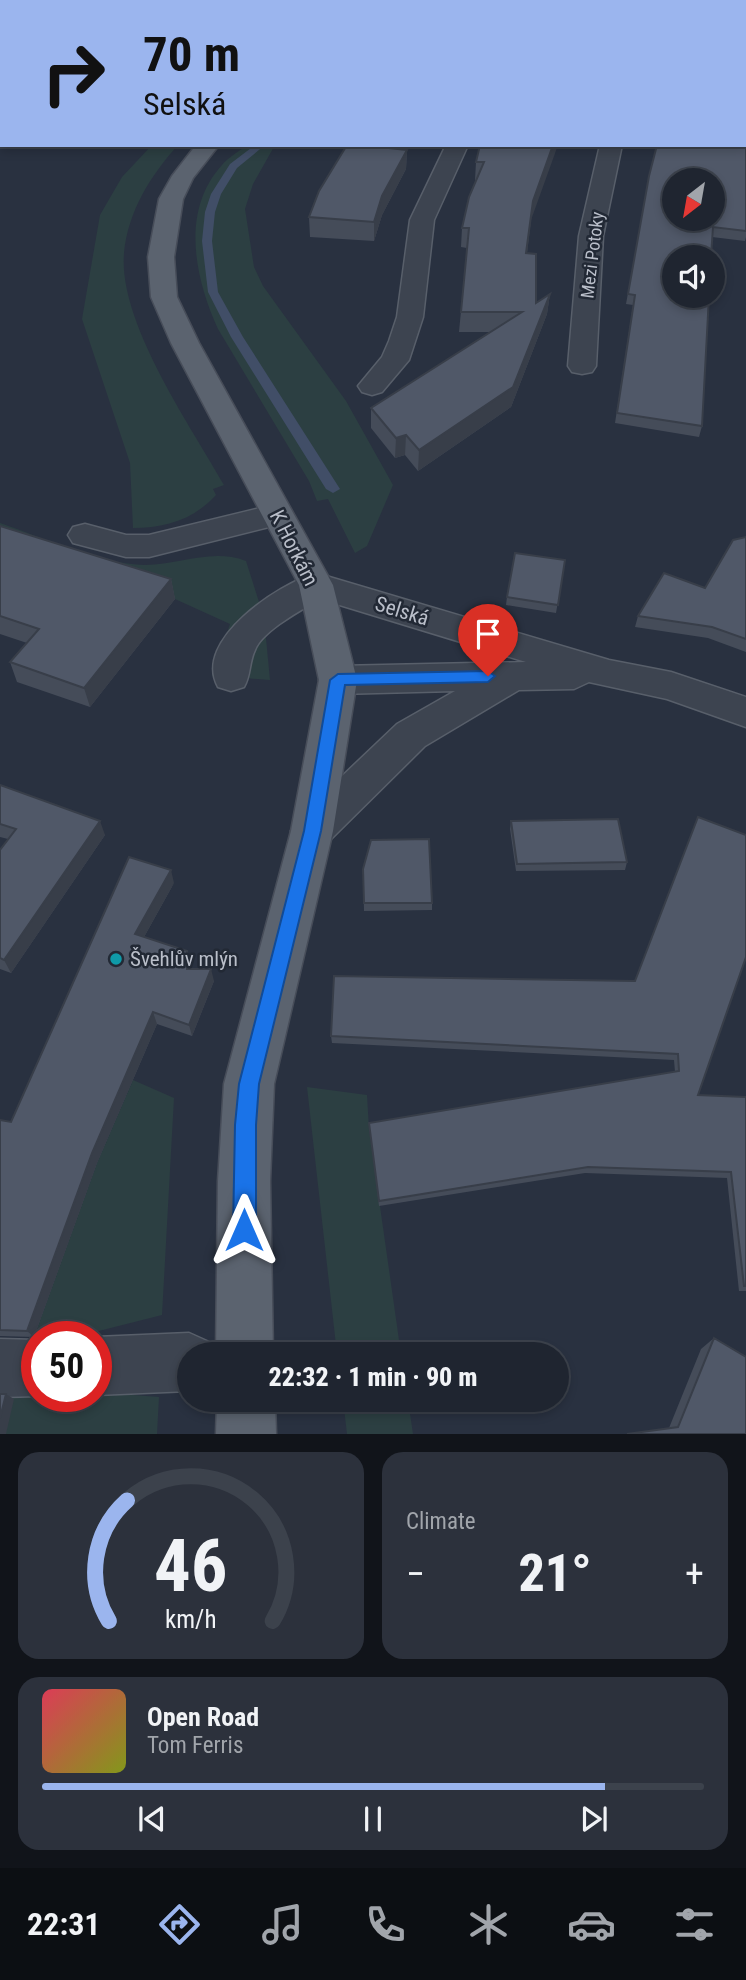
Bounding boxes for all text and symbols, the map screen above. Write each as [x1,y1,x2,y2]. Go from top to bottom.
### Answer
text: 70 m [143,26,240,83]
icon: right [28,28,119,119]
text: Selská [143,85,226,123]
north arrow [662,168,724,231]
map controls [662,168,725,308]
street label: Mezi Potoky [576,210,608,299]
button: sound [662,245,725,308]
street label: K Horkám [265,506,323,590]
street label: Selská [372,592,432,630]
pin [458,604,518,676]
icon: arrive [469,615,507,653]
place label: Švehlův mlýn [130,947,238,971]
marker: Švehlův mlýn [108,951,124,967]
position arrow [207,1193,281,1267]
speed limit sign: 50 [21,1321,112,1412]
text: 22:32 · 1 min · 90 m [268,1362,478,1392]
text: Climate [406,1508,476,1535]
text: 46 [154,1524,228,1610]
text: 21° [518,1543,592,1604]
text: − [406,1552,425,1596]
text: + [685,1552,704,1596]
text: km/h [165,1605,217,1634]
text: Open Road [147,1702,259,1732]
text: Tom Ferris [147,1732,243,1759]
icon: previous [133,1800,171,1838]
icon: pause [354,1800,392,1838]
icon: next [575,1800,613,1838]
icon: directions [155,1900,204,1949]
icon: music [258,1900,307,1949]
icon: phone [361,1900,410,1949]
icon: climate [464,1900,513,1949]
icon: car [567,1900,616,1949]
icon: filters [670,1900,719,1949]
text: 22:31 [27,1905,100,1943]

